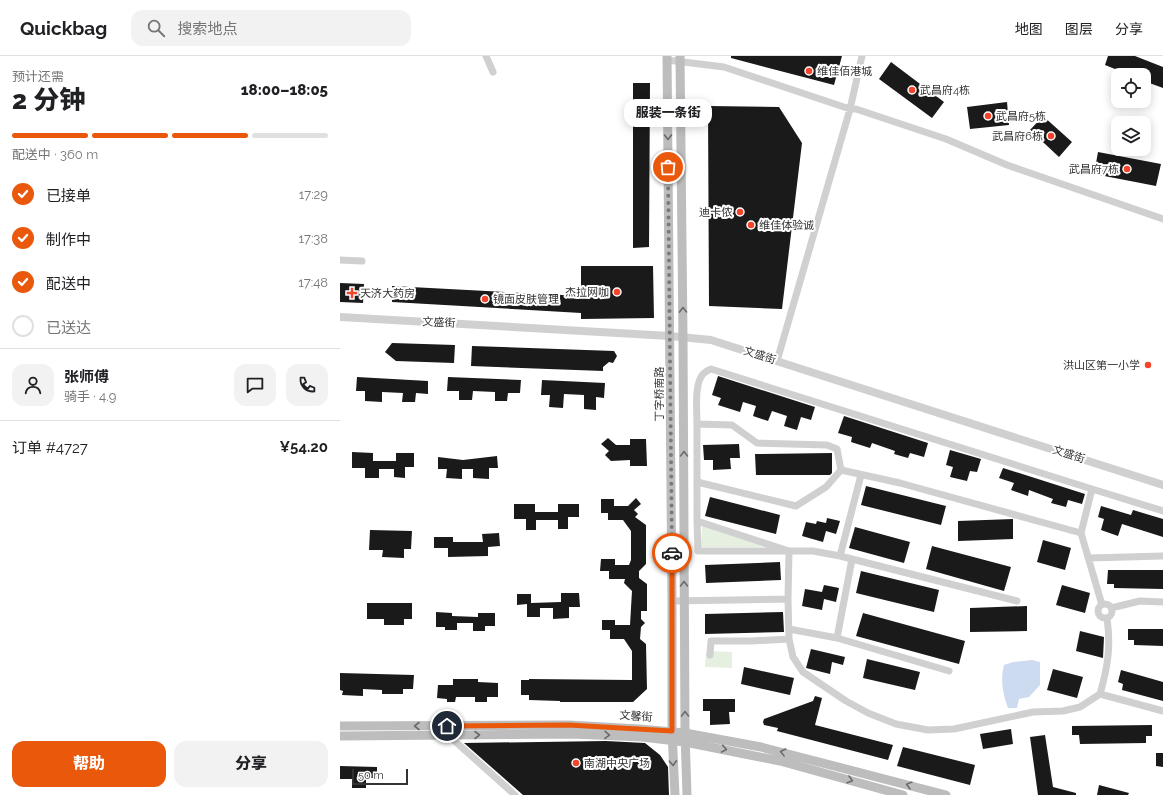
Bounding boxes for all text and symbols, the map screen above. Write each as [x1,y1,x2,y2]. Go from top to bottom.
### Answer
search box [131,10,411,46]
text: Quickbag [20,17,107,39]
icon: search [145,17,167,39]
text: 搜索地点 [177,20,237,38]
text: 地图 [1015,21,1043,37]
text: 图层 [1065,21,1093,37]
text: 分享 [1115,21,1143,37]
place label: 维佳佰港城 [817,65,872,78]
marker: 维佳佰港城 [804,66,814,76]
map controls [1111,68,1151,156]
button: locate [1111,68,1151,108]
text: 预计还需 [12,69,64,84]
text: 18:00–18:05 [241,81,328,99]
place label: 武昌府4栋 [920,84,970,97]
text: 2 分钟 [12,85,85,115]
marker: 武昌府4栋 [907,85,917,95]
callout: 服装一条街 [624,99,712,127]
text: 服装一条街 [635,105,701,120]
place label: 武昌府5栋 [996,110,1046,123]
marker: 武昌府5栋 [983,111,993,121]
button: layers [1111,116,1151,156]
place label: 武昌府6栋 [992,130,1043,143]
marker: 武昌府6栋 [1046,131,1056,141]
one-way arrow [664,134,672,140]
text: 配送中 · 360 m [12,147,98,162]
pin [651,150,685,184]
icon: bag [657,156,679,178]
place label: 武昌府7栋 [1069,163,1119,176]
marker: 武昌府7栋 [1122,164,1132,174]
icon: check [12,183,34,205]
text: 已接单 [46,187,91,205]
text: 17:29 [299,187,328,202]
place label: 迪卡侬 [699,206,733,219]
marker: 迪卡侬 [735,207,745,217]
place label: 维佳体验诚 [759,219,814,232]
marker: 维佳体验诚 [746,220,756,230]
icon: check [12,227,34,249]
text: 制作中 [46,231,91,249]
text: 17:38 [298,231,328,246]
icon: check [12,271,34,293]
text: 配送中 [46,275,91,293]
text: 17:48 [298,275,328,290]
place label: 杰拉网咖 [565,286,609,299]
place label: 天济大药房 [360,287,415,300]
marker: 杰拉网咖 [612,287,622,297]
marker: 天济大药房 [347,288,357,298]
place label: 镜面皮肤管理 [493,293,559,306]
marker: 镜面皮肤管理 [480,294,490,304]
one-way arrow [679,307,687,313]
street label: 文盛街 [422,315,456,330]
text: 已送达 [46,319,91,337]
street label: 文盛街 [742,344,778,367]
place label: 洪山区第一小学 [1063,359,1140,372]
marker: 洪山区第一小学 [1143,360,1153,370]
button: person [12,364,54,406]
button: chat [234,364,276,406]
button: phone [286,364,328,406]
street label: 丁字桥南路 [653,367,666,422]
text: 张师傅 [64,368,109,386]
text: 骑手 · 4.9 [64,389,116,404]
text: ¥54.20 [279,438,328,456]
text: 订单 #4727 [12,439,88,457]
street label: 文盛街 [1051,443,1087,466]
one-way arrow [680,451,688,457]
courier [652,533,692,573]
icon: car [661,542,683,564]
one-way arrow [680,581,688,587]
pin [430,709,464,743]
street label: 文馨街 [619,709,653,724]
one-way arrow [681,711,689,717]
icon: home [436,715,458,737]
one-way arrow [414,722,420,730]
one-way arrow [474,731,480,739]
one-way arrow [604,731,610,739]
button: 帮助 [12,741,166,787]
button: 分享 [174,741,328,787]
one-way arrow [720,745,727,753]
one-way arrow [780,749,786,757]
place label: 南湖中央广场 [584,757,650,770]
marker: 南湖中央广场 [571,758,581,768]
one-way arrow [669,760,678,766]
scale bar [352,767,408,786]
text: 50 m [358,769,384,782]
one-way arrow [846,775,853,784]
one-way arrow [905,781,912,790]

